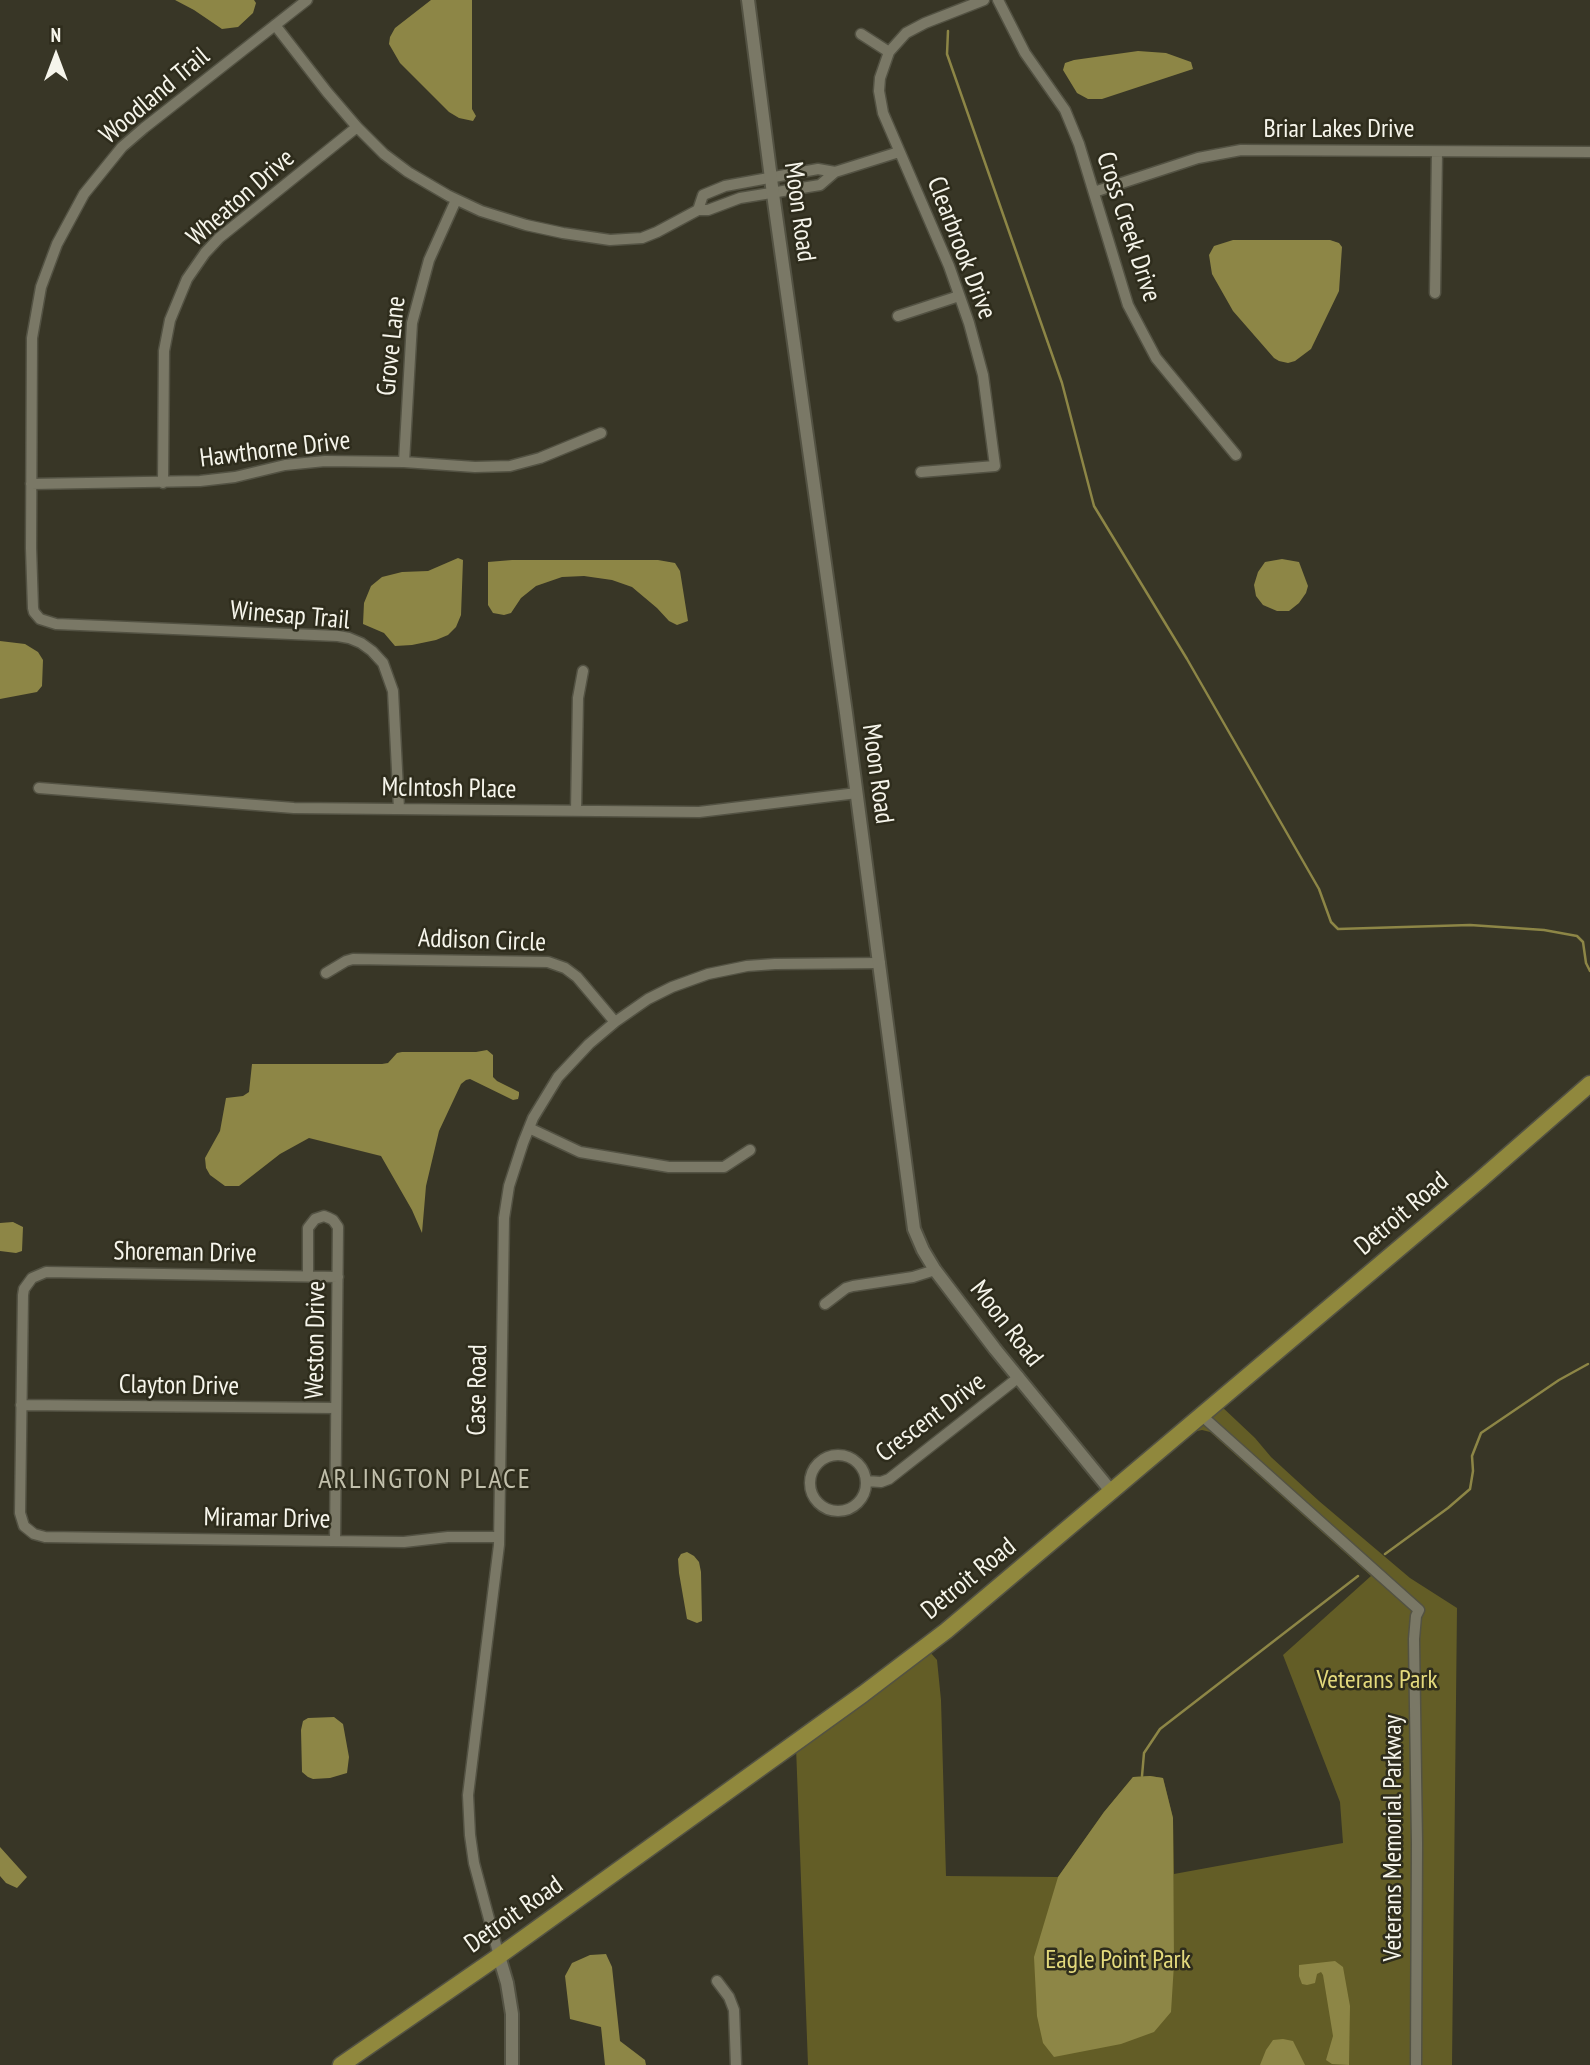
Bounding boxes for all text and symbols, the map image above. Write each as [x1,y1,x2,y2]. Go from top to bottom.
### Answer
north arrow [21,21,91,91]
text: N [51,23,61,47]
street label: Woodland Trail [94,41,216,151]
street label: Briar Lakes Drive [1264,114,1414,146]
street label: Wheaton Drive [181,143,301,253]
street label: Cross Creek Drive [1089,148,1167,306]
street label: Moon Road [777,160,821,264]
street label: Clearbrook Drive [920,172,1002,324]
street label: Grove Lane [371,295,413,397]
street label: Hawthorne Drive [198,425,352,475]
street label: Winesap Trail [229,595,351,637]
street label: Moon Road [855,722,899,826]
street label: McIntosh Place [381,772,517,806]
street label: Addison Circle [417,923,547,959]
street label: Detroit Road [1349,1166,1455,1262]
street label: Shoreman Drive [113,1236,257,1270]
street label: Moon Road [963,1275,1049,1373]
street label: Weston Drive [299,1281,333,1399]
street label: Case Road [462,1344,494,1436]
street label: Crescent Drive [870,1367,992,1469]
street label: Clayton Drive [118,1369,240,1403]
district label: ARLINGTON PLACE [320,1463,530,1497]
street label: Miramar Drive [203,1502,331,1536]
street label: Detroit Road [915,1531,1023,1627]
park label: Veterans Park [1316,1665,1438,1697]
street label: Veterans Memorial Parkway [1378,1715,1410,1961]
street label: Detroit Road [459,1870,569,1960]
park label: Eagle Point Park [1045,1945,1191,1977]

